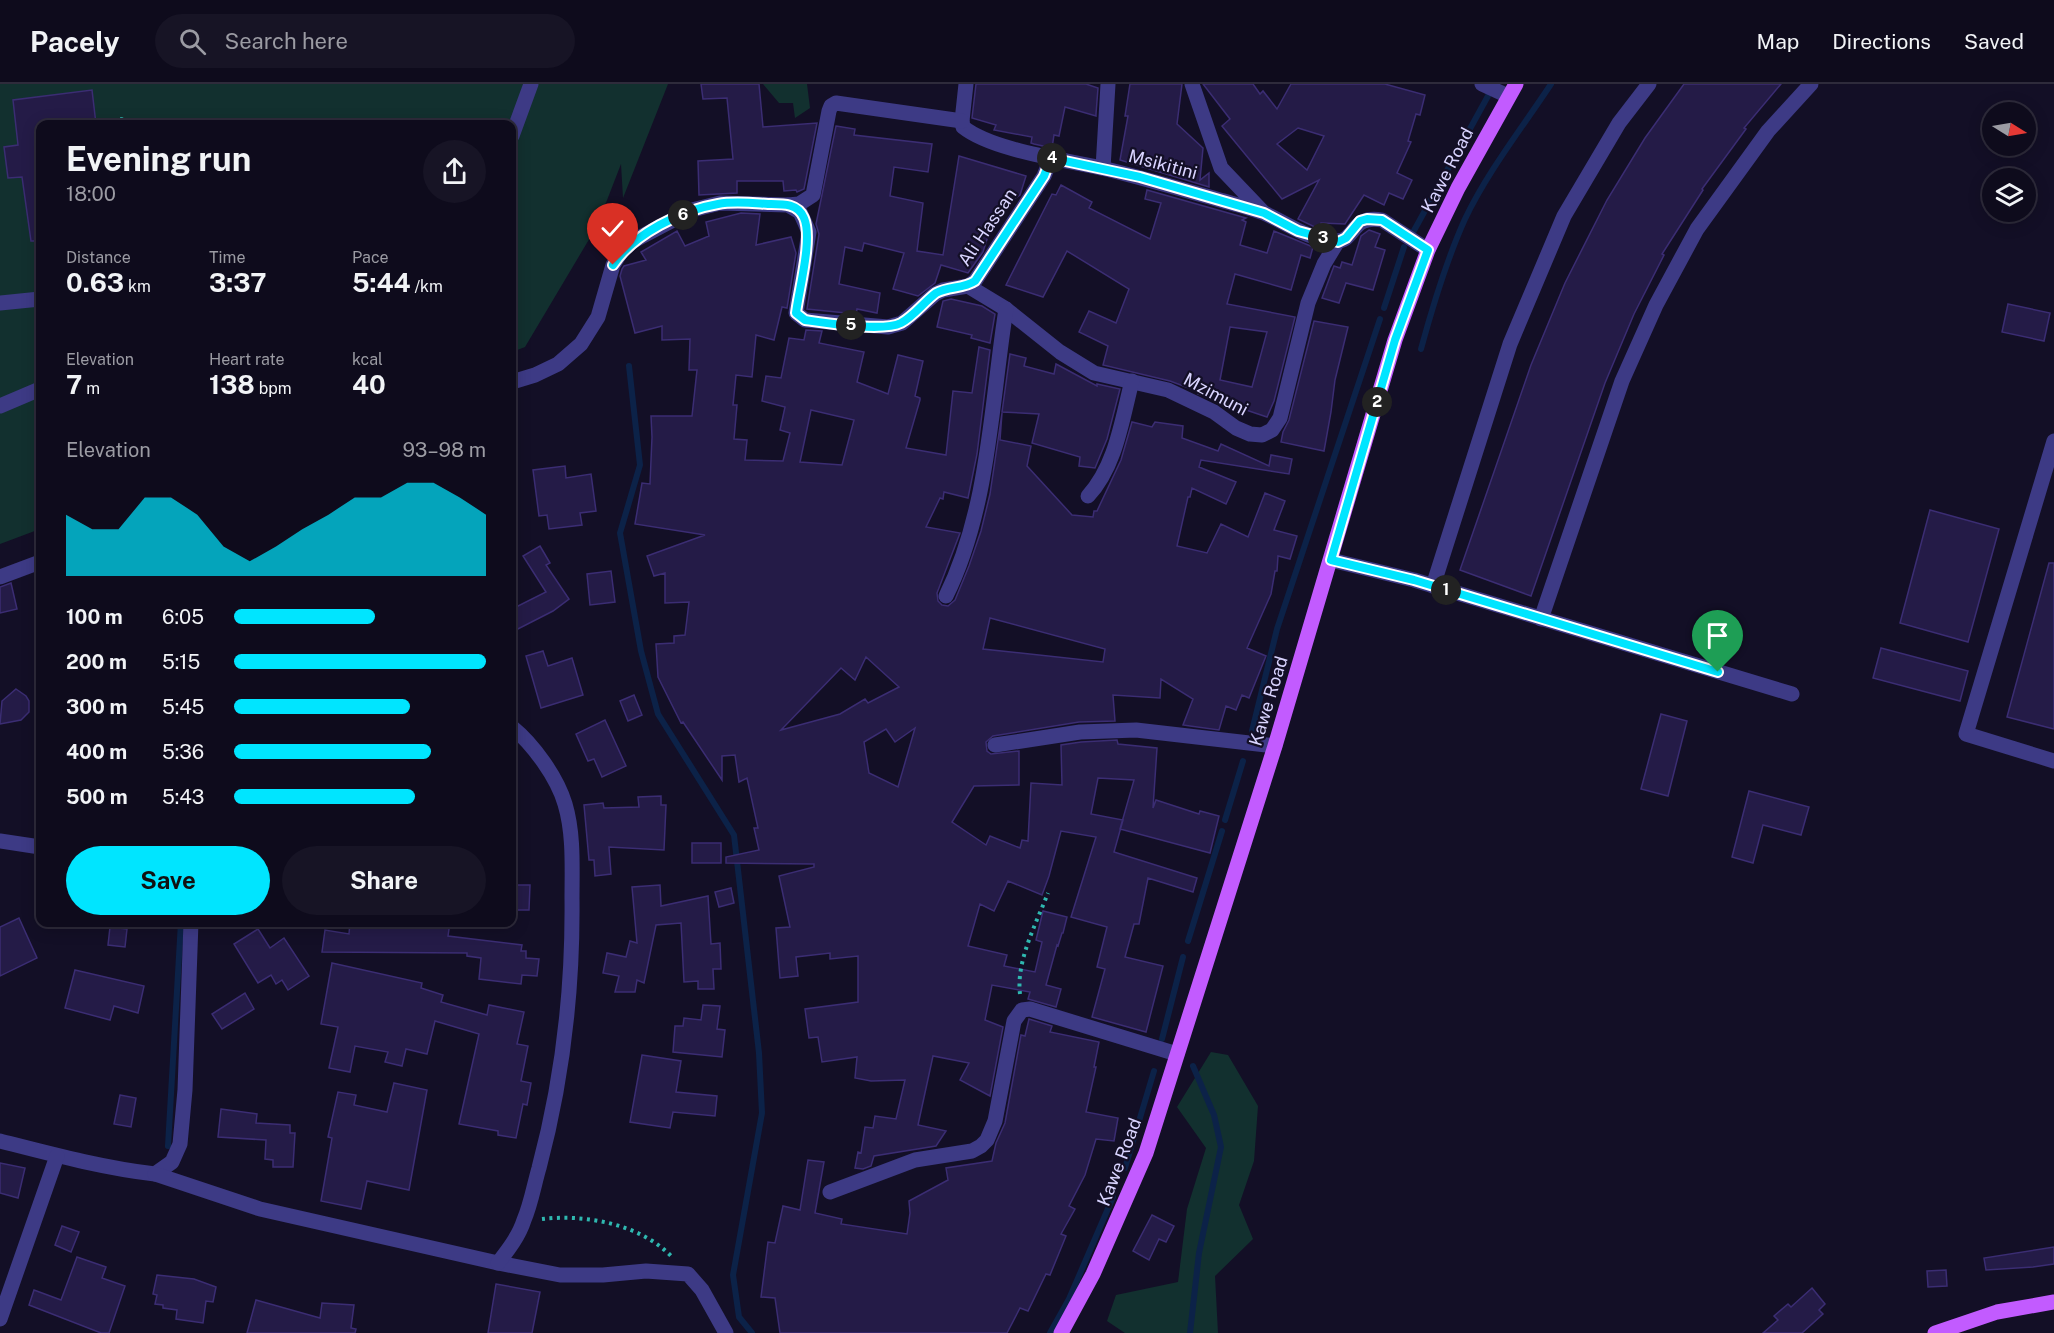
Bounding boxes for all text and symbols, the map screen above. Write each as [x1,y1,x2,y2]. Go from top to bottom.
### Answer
search box [155,14,575,68]
text: Pacely [30,25,119,58]
icon: search [176,25,209,58]
text: Search here [224,28,348,54]
text: Map [1757,29,1799,54]
text: Directions [1832,29,1931,54]
text: Saved [1964,29,2024,54]
north arrow [1982,102,2036,156]
map controls [1982,102,2036,222]
street label: Kawe Road [1417,124,1477,216]
text: Evening run [66,140,251,178]
button: share [423,140,486,203]
pin: 4 [1037,143,1067,173]
street label: Msikitini [1126,145,1200,183]
text: 4 [1047,148,1057,167]
button: layers [1982,168,2036,222]
text: 18:00 [66,182,116,206]
street label: Ali Hassan [953,184,1021,270]
pin: 6 [668,200,698,230]
pin [587,203,638,265]
text: 6 [678,205,688,224]
icon: check [596,212,629,245]
pin: 3 [1308,223,1338,253]
text: 3 [1318,228,1328,247]
text: Distance [66,248,131,267]
text: Time [209,248,245,267]
text: Pace [352,248,389,267]
text: 0.63 [66,267,124,298]
text: 3:37 [209,267,266,298]
text: 5:44 [352,267,411,298]
text: km [124,277,151,296]
text: /km [411,277,443,296]
pin: 5 [836,310,866,340]
text: 5 [846,315,856,334]
text: Elevation [66,350,134,369]
text: Heart rate [209,350,285,369]
text: kcal [352,350,383,369]
street label: Mzimuni [1180,368,1252,420]
text: 7 [66,369,82,400]
text: 138 [209,369,255,400]
text: 40 [352,369,386,400]
text: m [82,379,100,398]
text: bpm [255,379,292,398]
pin: 2 [1362,387,1392,417]
text: 2 [1372,392,1382,411]
text: Elevation [66,438,151,462]
text: 93–98 m [402,438,486,462]
pin: 1 [1431,575,1461,605]
text: 1 [1443,580,1449,599]
text: 100 m [66,605,123,629]
text: 6:05 [162,605,204,629]
pin [1692,610,1743,672]
icon: arrive [1701,619,1734,652]
text: 200 m [66,650,127,674]
text: 5:15 [162,650,200,674]
street label: Kawe Road [1244,654,1292,748]
text: 300 m [66,695,127,719]
text: 5:45 [162,695,204,719]
text: 400 m [66,740,127,764]
text: 5:36 [162,740,204,764]
text: 500 m [66,785,128,809]
text: 5:43 [162,785,204,809]
button: Save [66,846,270,915]
button: Share [282,846,486,915]
street label: Kawe Road [1093,1115,1145,1209]

